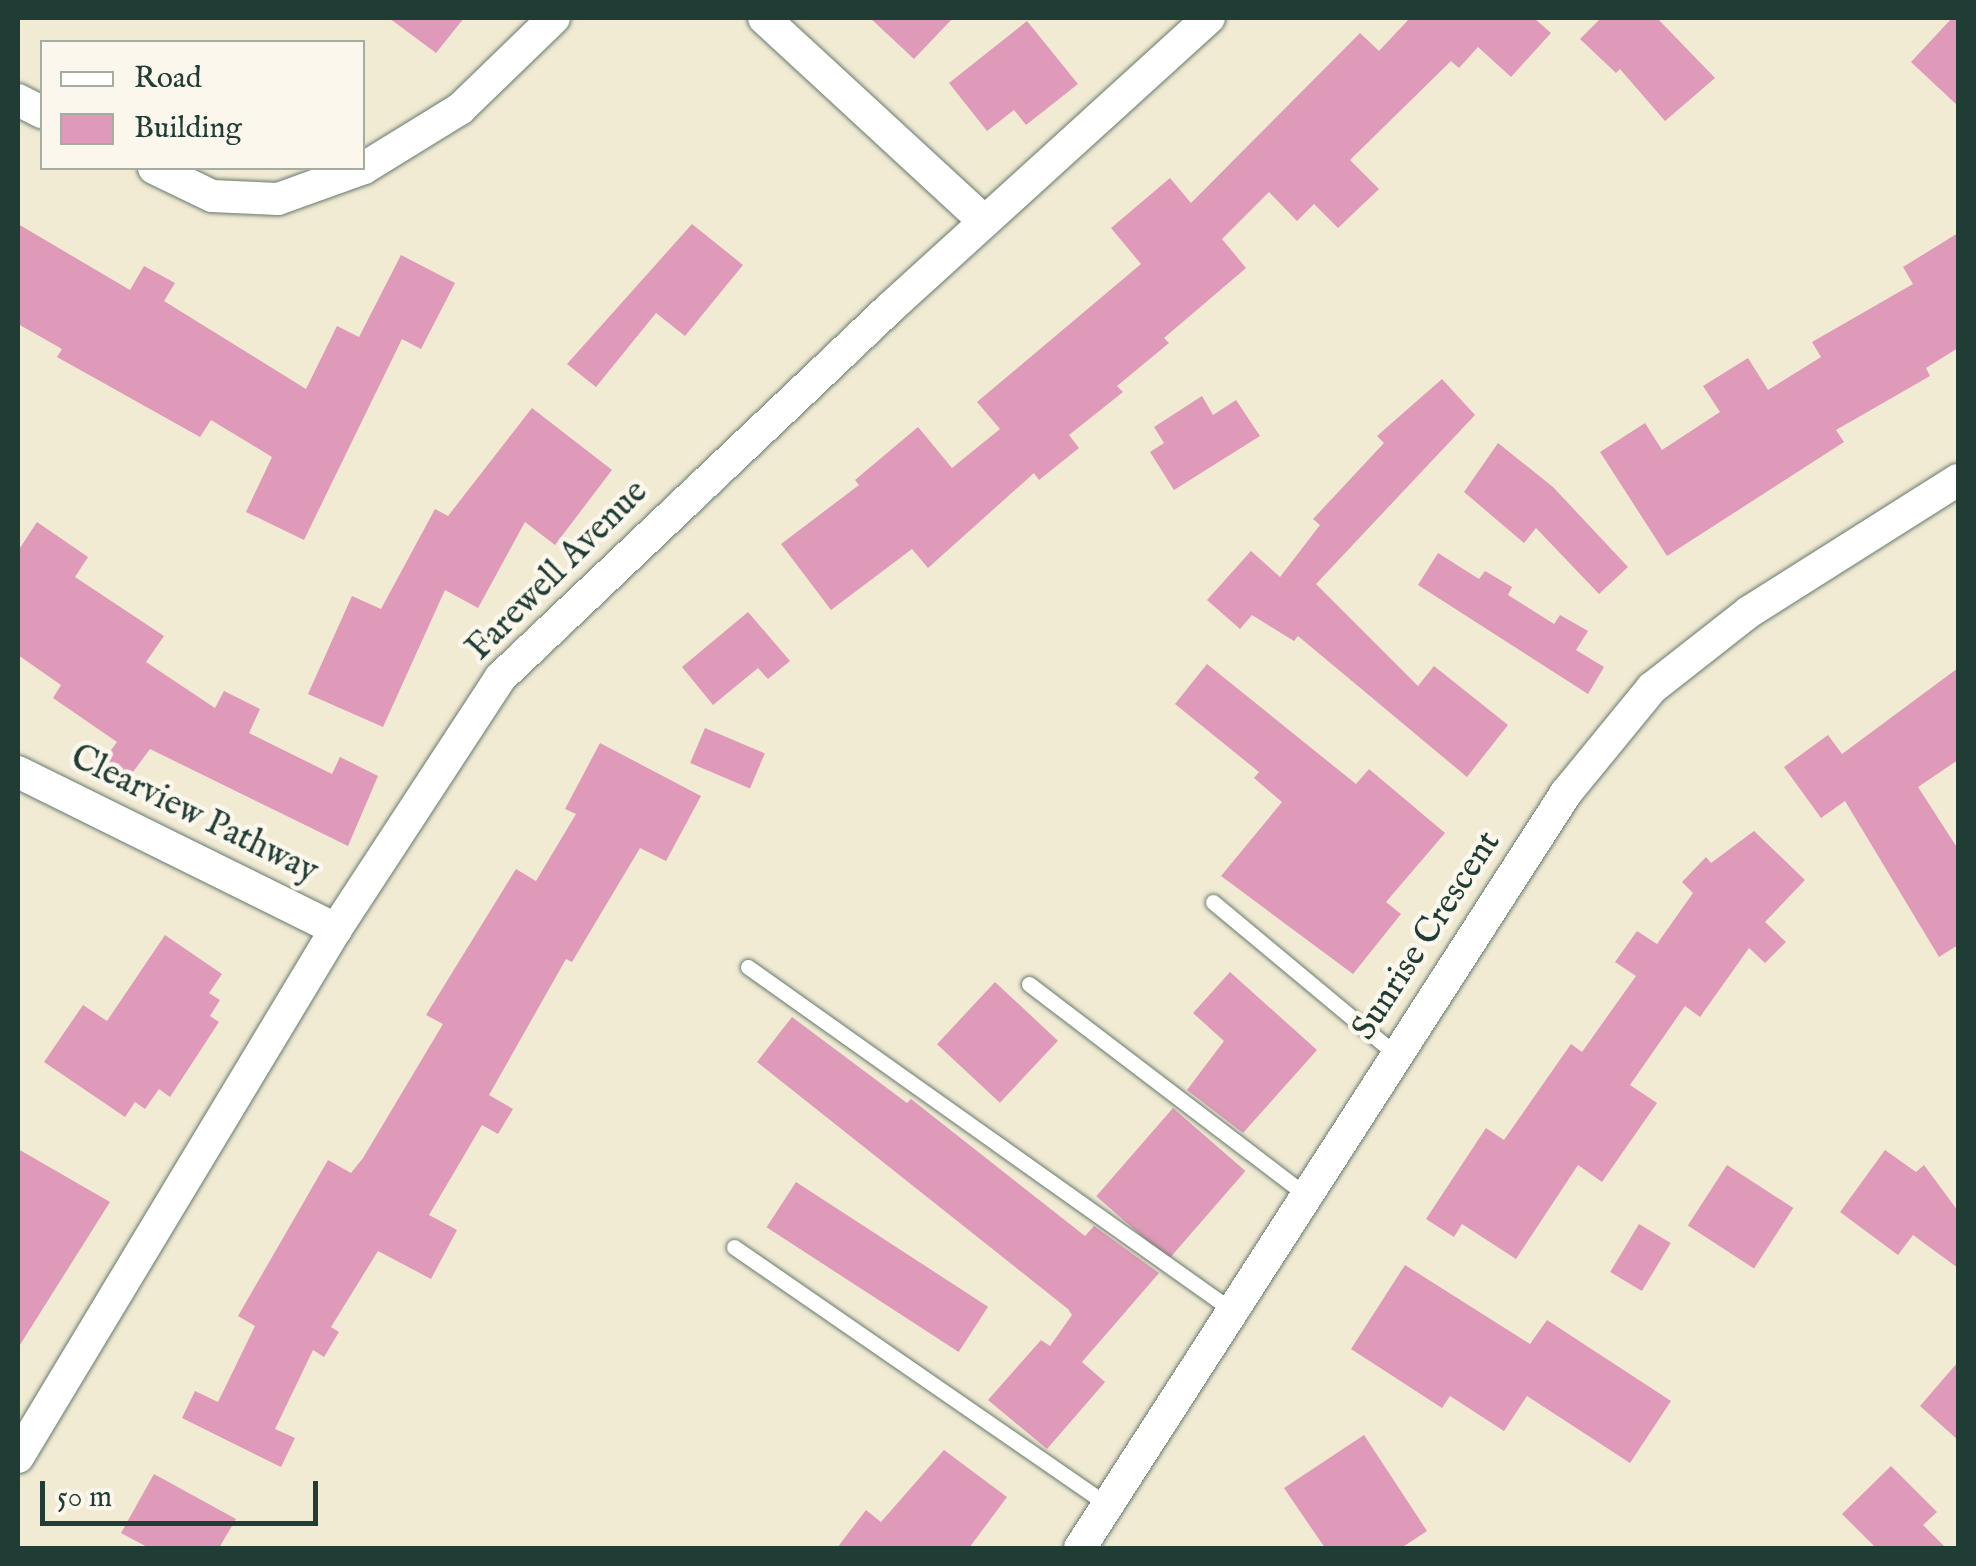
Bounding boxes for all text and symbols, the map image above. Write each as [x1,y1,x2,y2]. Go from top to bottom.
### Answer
legend [40,40,365,170]
text: Road [134,60,202,98]
text: Building [134,110,242,148]
street label: Farewell Avenue [459,472,657,670]
street label: Clearview Pathway [63,737,325,893]
street label: Sunrise Crescent [1344,824,1510,1048]
scale bar [45,1461,322,1523]
text: 50 m [57,1479,112,1517]

